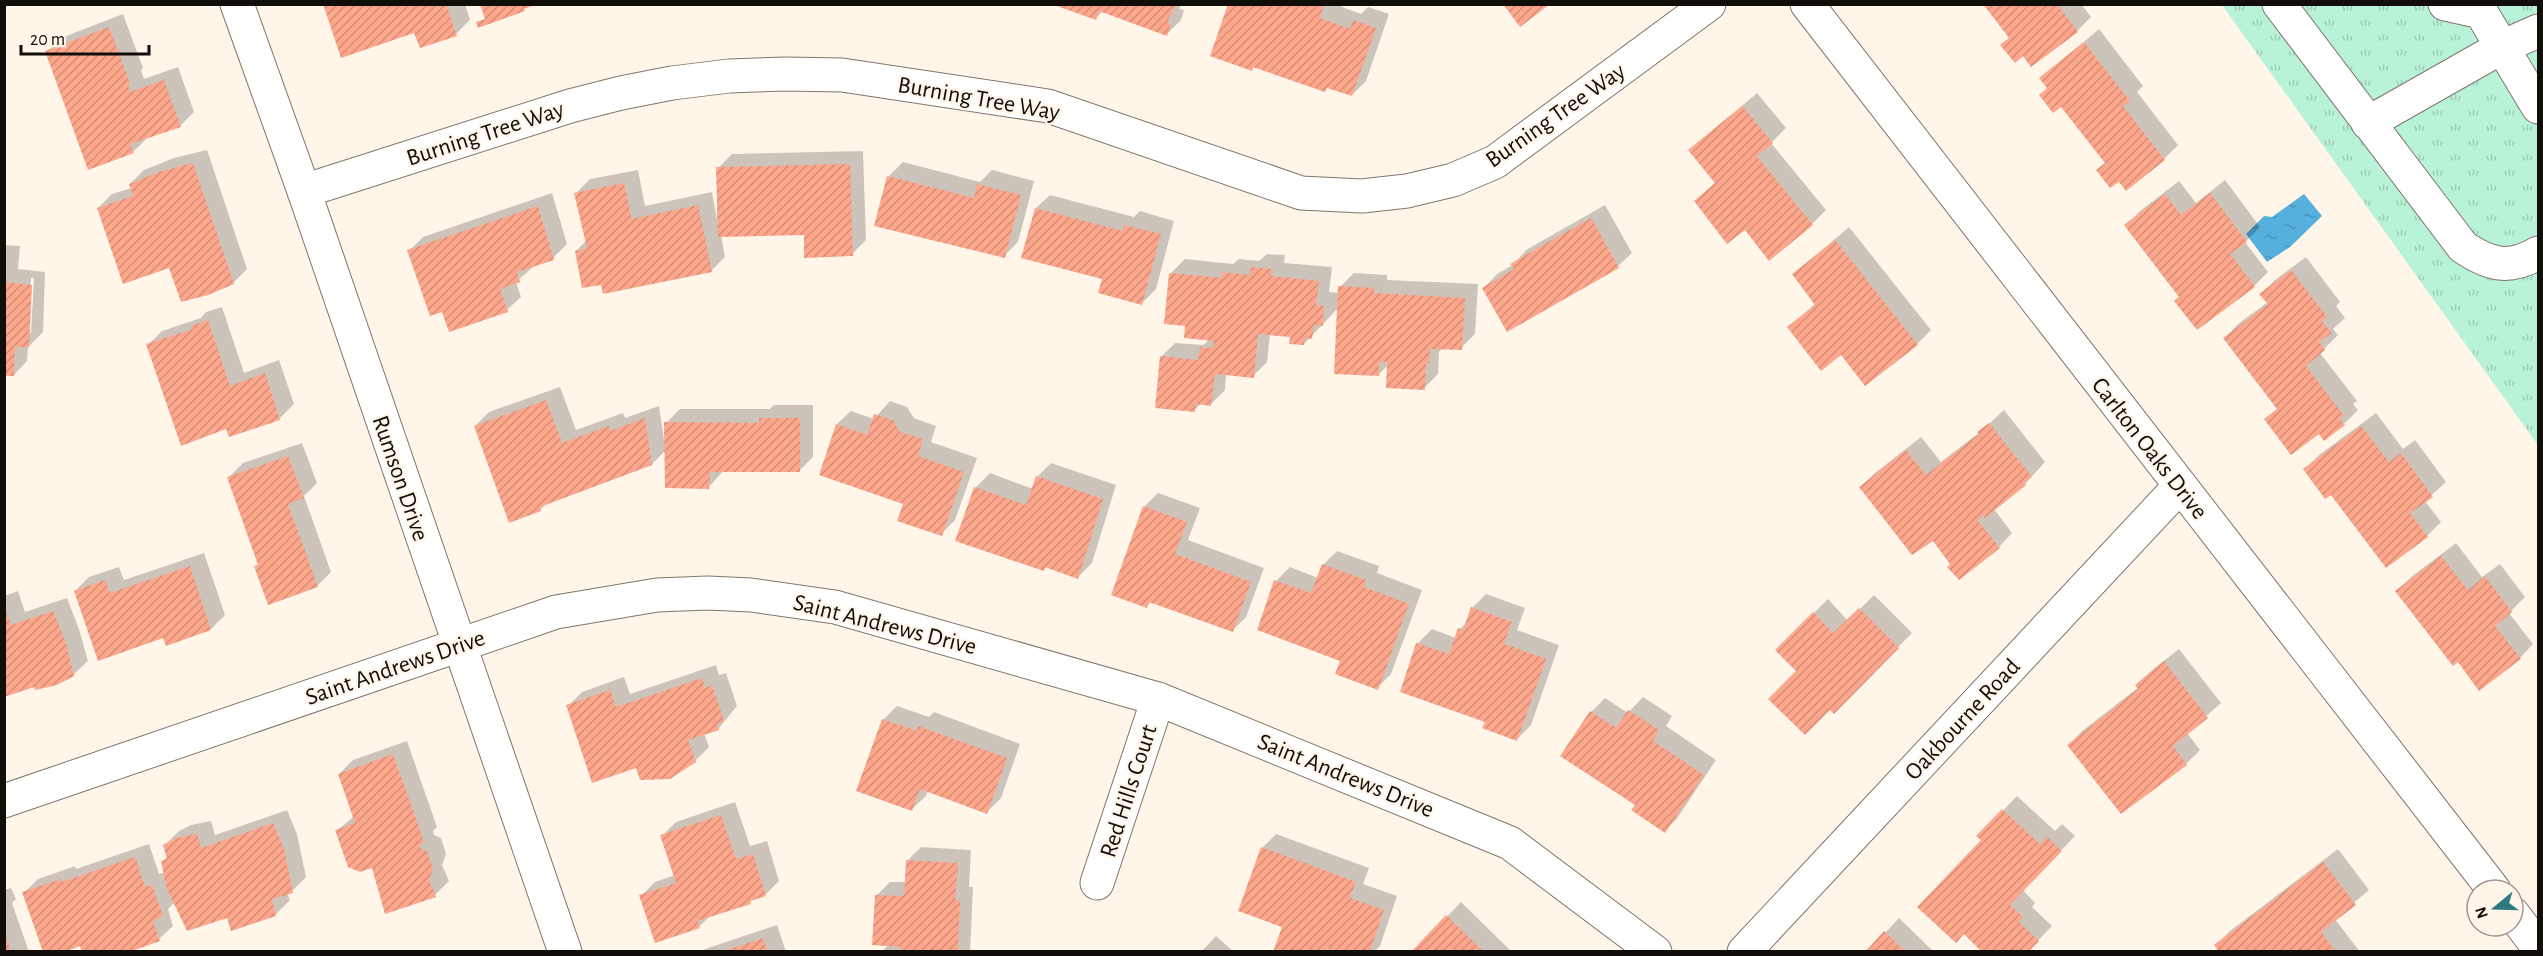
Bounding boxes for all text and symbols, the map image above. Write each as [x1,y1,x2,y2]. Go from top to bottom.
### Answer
scale bar [21,18,148,56]
text: 20 m [30,31,65,49]
street label: Burning Tree Way [1481,59,1630,173]
street label: Burning Tree Way [896,73,1062,125]
street label: Burning Tree Way [404,97,567,171]
street label: Carlton Oaks Drive [2087,373,2212,524]
street label: Rumson Drive [367,413,433,544]
street label: Saint Andrews Drive [791,591,979,659]
street label: Saint Andrews Drive [303,626,488,710]
street label: Oakbourne Road [1901,654,2025,785]
street label: Red Hills Court [1096,722,1162,861]
street label: Saint Andrews Drive [1254,730,1437,822]
north arrow [2465,878,2525,938]
text: N [2472,905,2491,920]

